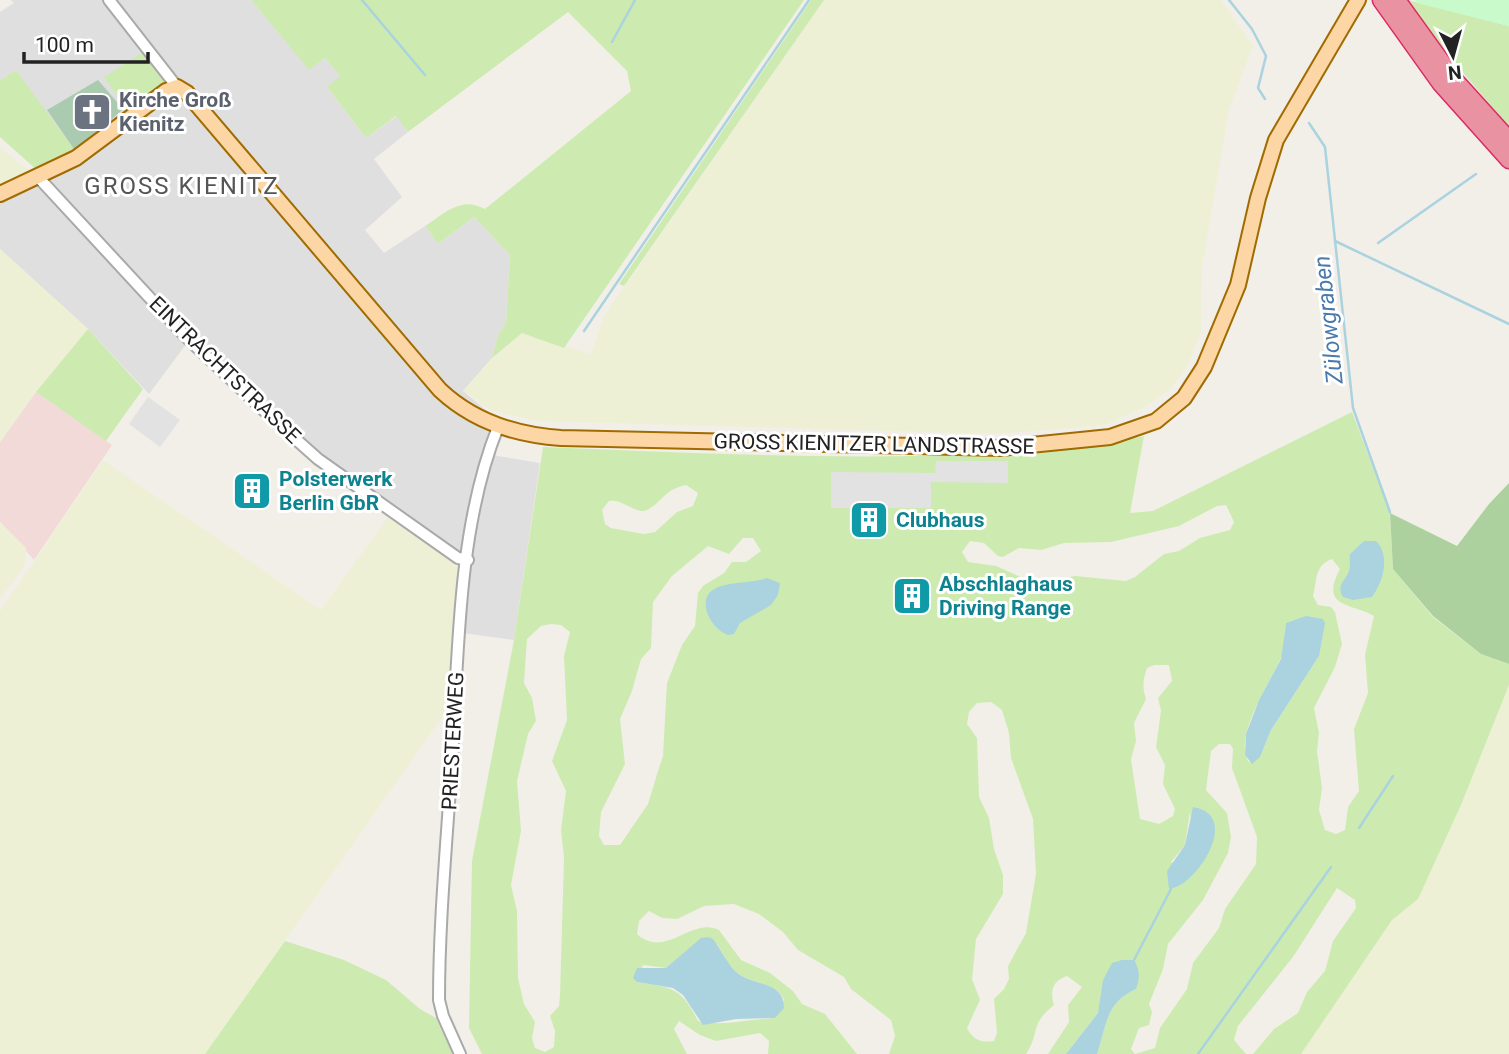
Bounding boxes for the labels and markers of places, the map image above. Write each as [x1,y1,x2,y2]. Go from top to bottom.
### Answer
place label: Kirche Groß Kienitz [119,88,231,136]
church icon: Kirche Groß Kienitz [71,91,113,133]
place label: Polsterwerk Berlin GbR [279,467,393,515]
building icon: Polsterwerk Berlin GbR [231,470,273,512]
building icon: Clubhaus [848,499,890,541]
place label: Clubhaus [896,508,985,532]
place label: Abschlaghaus Driving Range [939,572,1073,620]
building icon: Abschlaghaus Driving Range [891,575,933,617]

